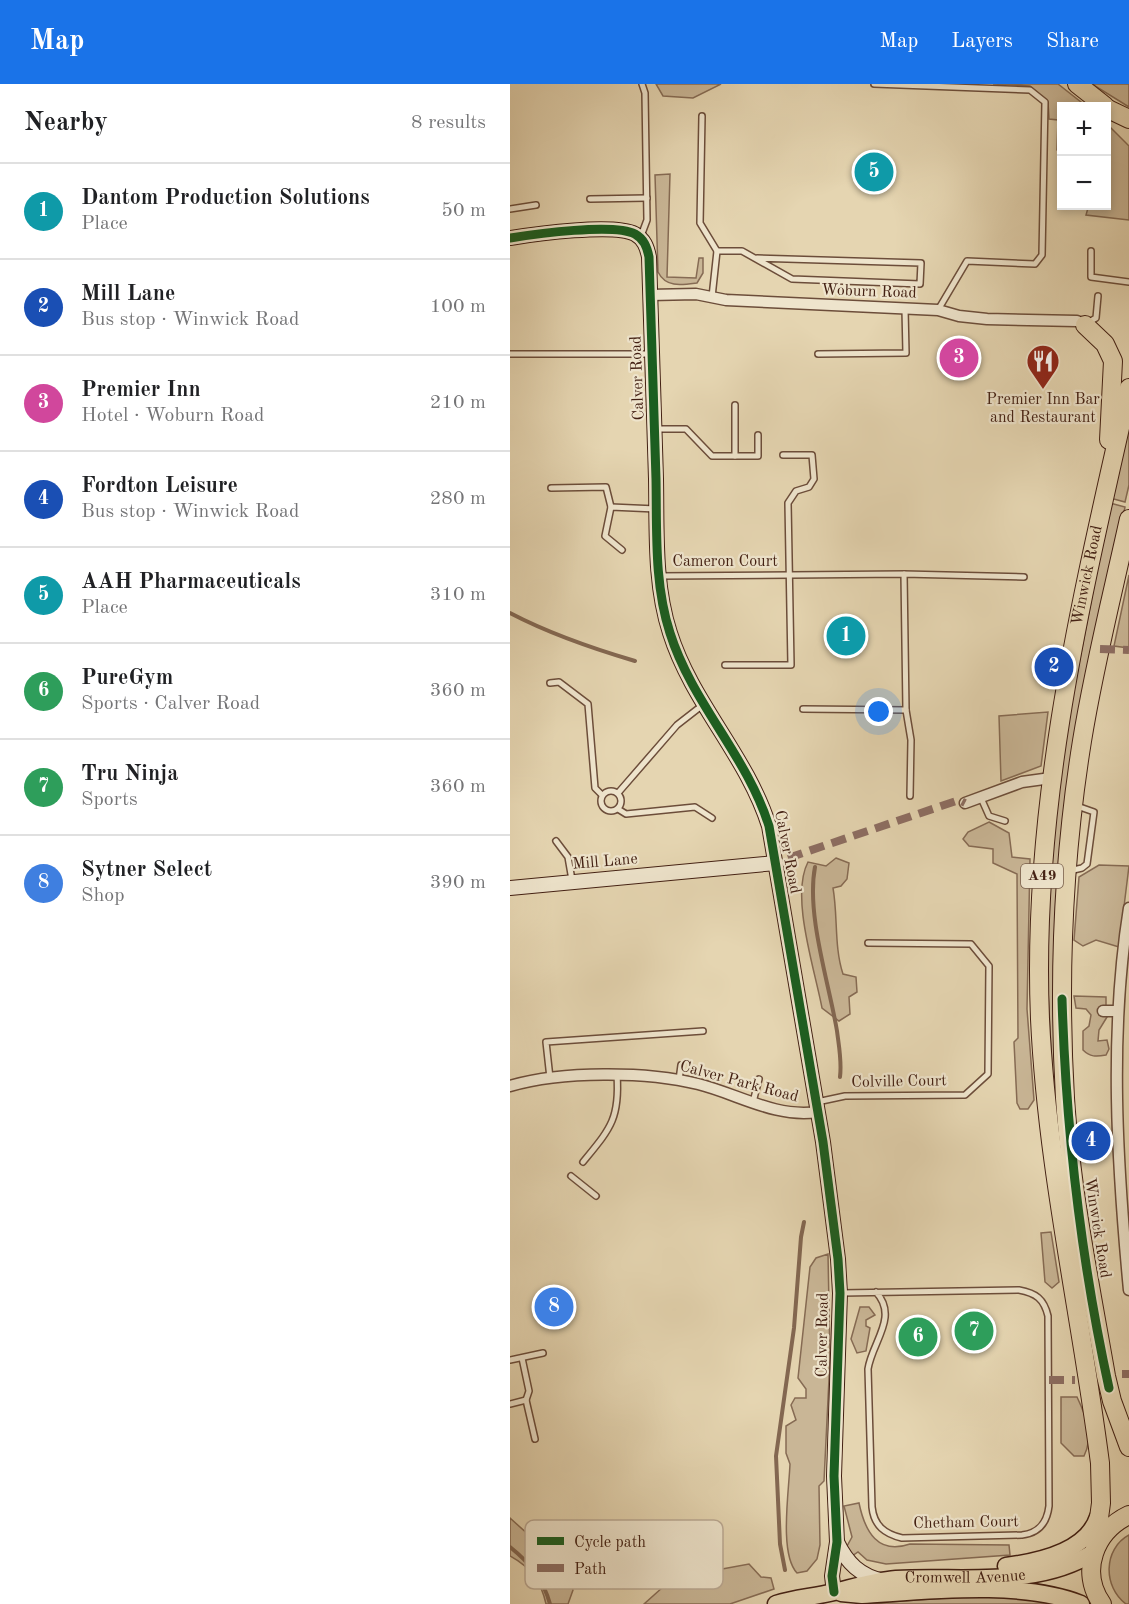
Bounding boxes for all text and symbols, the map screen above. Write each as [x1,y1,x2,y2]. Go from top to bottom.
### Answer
text: Map [30,28,84,56]
text: Map [879,31,918,52]
text: Layers [951,31,1013,52]
text: Share [1046,31,1099,52]
map controls [1057,102,1111,210]
button: + [1057,102,1111,156]
text: Nearby [24,110,108,136]
text: 8 results [411,113,486,133]
pin: 5 [854,150,894,194]
button: − [1057,156,1111,210]
text: Dantom Production Solutions [81,187,370,209]
text: 1 [38,201,49,221]
text: 50 m [441,201,486,221]
text: Place [81,214,128,234]
street label: Woburn Road [821,282,917,302]
text: Mill Lane [81,283,175,305]
text: 2 [38,297,49,317]
text: 100 m [430,297,486,317]
text: Bus stop · Winwick Road [81,310,299,330]
street label: Calver Road [629,335,647,421]
pin: 3 [940,336,978,380]
restaurant icon: Premier Inn Bar and Restaurant [1025,343,1061,390]
text: Premier Inn [81,379,201,401]
place label: Premier Inn Bar and Restaurant [986,392,1100,426]
text: 3 [38,393,49,413]
text: 210 m [430,393,486,413]
text: Hotel · Woburn Road [81,406,265,426]
text: Fordton Leisure [81,475,238,497]
text: 4 [38,489,49,509]
text: 280 m [430,489,486,509]
text: Bus stop · Winwick Road [81,502,299,522]
street label: Winwick Road [1069,524,1106,627]
street label: Cameron Court [672,554,778,570]
text: AAH Pharmaceuticals [81,571,301,593]
text: 5 [38,585,49,605]
text: 310 m [430,585,486,605]
text: Place [81,598,128,618]
pin: 1 [826,614,866,658]
pin: 2 [1034,644,1074,690]
text: PureGym [81,667,173,689]
text: 6 [38,681,49,701]
text: 360 m [430,681,486,701]
text: Sports · Calver Road [81,694,260,714]
your location [864,697,893,726]
text: Tru Ninja [81,763,178,785]
text: 7 [38,777,49,797]
text: 360 m [430,777,486,797]
text: Sports [81,790,138,810]
street label: Calver Road [771,809,803,895]
street label: Mill Lane [572,851,638,873]
text: Sytner Select [81,859,212,881]
road number: A49 [1021,864,1063,888]
text: 8 [38,873,49,893]
text: 390 m [430,873,486,893]
text: Shop [81,886,125,906]
street label: Calver Park Road [678,1058,800,1106]
street label: Colville Court [851,1073,947,1091]
pin: 4 [1072,1118,1110,1164]
street label: Winwick Road [1081,1177,1113,1279]
pin: 8 [534,1284,573,1330]
street label: Calver Road [814,1293,832,1377]
pin: 7 [954,1308,994,1354]
pin: 6 [898,1314,938,1360]
street label: Chetham Court [913,1514,1019,1532]
legend [525,1520,723,1589]
text: Cycle path [574,1535,646,1551]
text: Path [574,1562,607,1578]
street label: Cromwell Avenue [904,1568,1027,1587]

